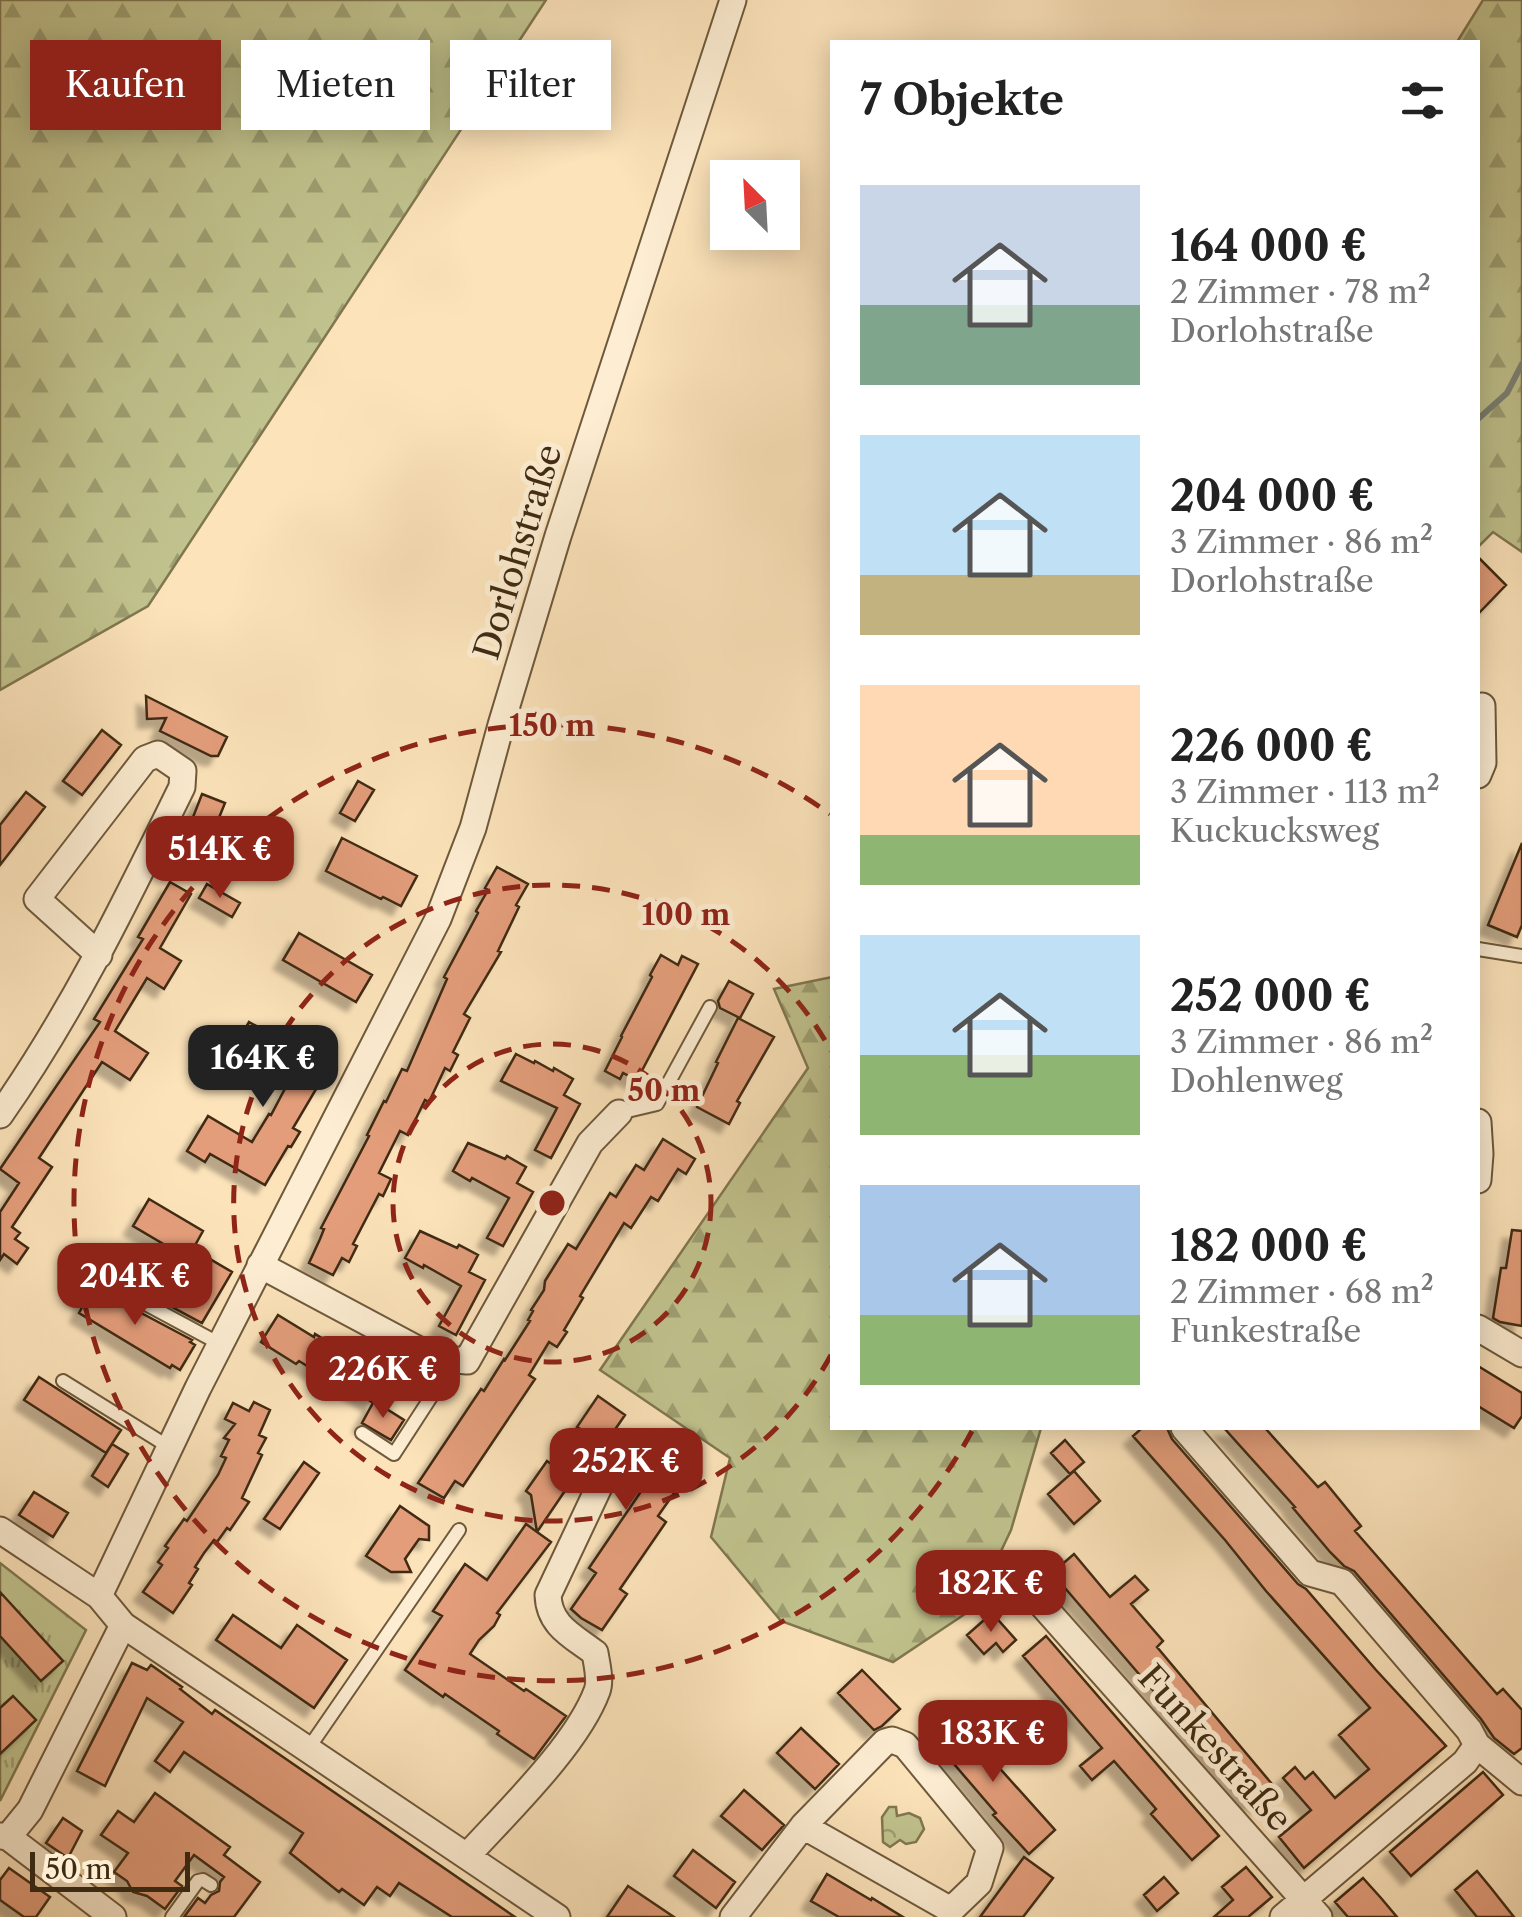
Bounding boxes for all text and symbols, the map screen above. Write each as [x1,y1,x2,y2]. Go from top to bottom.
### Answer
chip: Kaufen [30,40,221,130]
chip: Mieten [241,40,430,130]
chip: Filter [450,40,611,130]
icon: filters [1395,73,1450,128]
text: 7 Objekte [860,74,1064,126]
north arrow [710,160,800,250]
map controls [710,160,800,250]
text: 164 000 € [1170,220,1367,272]
icon: home [940,225,1060,345]
text: 2 Zimmer · 78 m² [1170,272,1431,311]
text: Dorlohstraße [1170,311,1374,350]
street label: Dorlohstraße [464,439,571,665]
text: 204 000 € [1170,470,1374,522]
icon: home [940,475,1060,595]
text: 3 Zimmer · 86 m² [1170,522,1433,561]
text: Dorlohstraße [1170,561,1374,600]
text: 150 m [509,707,595,744]
text: 226 000 € [1170,720,1373,772]
icon: home [940,725,1060,845]
text: 3 Zimmer · 113 m² [1170,772,1440,811]
text: Kuckucksweg [1170,811,1379,850]
pin: 514K € [139,816,301,901]
text: 514K € [168,829,272,868]
text: 100 m [642,896,731,933]
text: 252 000 € [1170,970,1371,1022]
icon: home [940,975,1060,1095]
text: 3 Zimmer · 86 m² [1170,1022,1433,1061]
pin: 164K € [182,1025,344,1110]
text: 164K € [210,1038,316,1077]
text: Dohlenweg [1170,1061,1343,1100]
text: 50 m [627,1072,701,1109]
centre of rings [534,1185,570,1221]
text: 182 000 € [1170,1220,1368,1272]
icon: home [940,1225,1060,1345]
pin: 204K € [54,1243,216,1328]
text: 204K € [79,1256,191,1295]
text: 2 Zimmer · 68 m² [1170,1272,1434,1311]
text: Funkestraße [1170,1311,1361,1350]
pin: 226K € [302,1336,464,1421]
text: 226K € [328,1349,438,1388]
pin: 252K € [545,1428,707,1513]
text: 252K € [572,1441,680,1480]
pin: 182K € [910,1550,1072,1635]
text: 182K € [938,1563,1044,1602]
street label: Funkestraße [1129,1656,1301,1840]
pin: 183K € [912,1700,1074,1785]
text: 183K € [940,1713,1046,1752]
scale bar [30,1847,190,1892]
text: 50 m [45,1852,112,1886]

